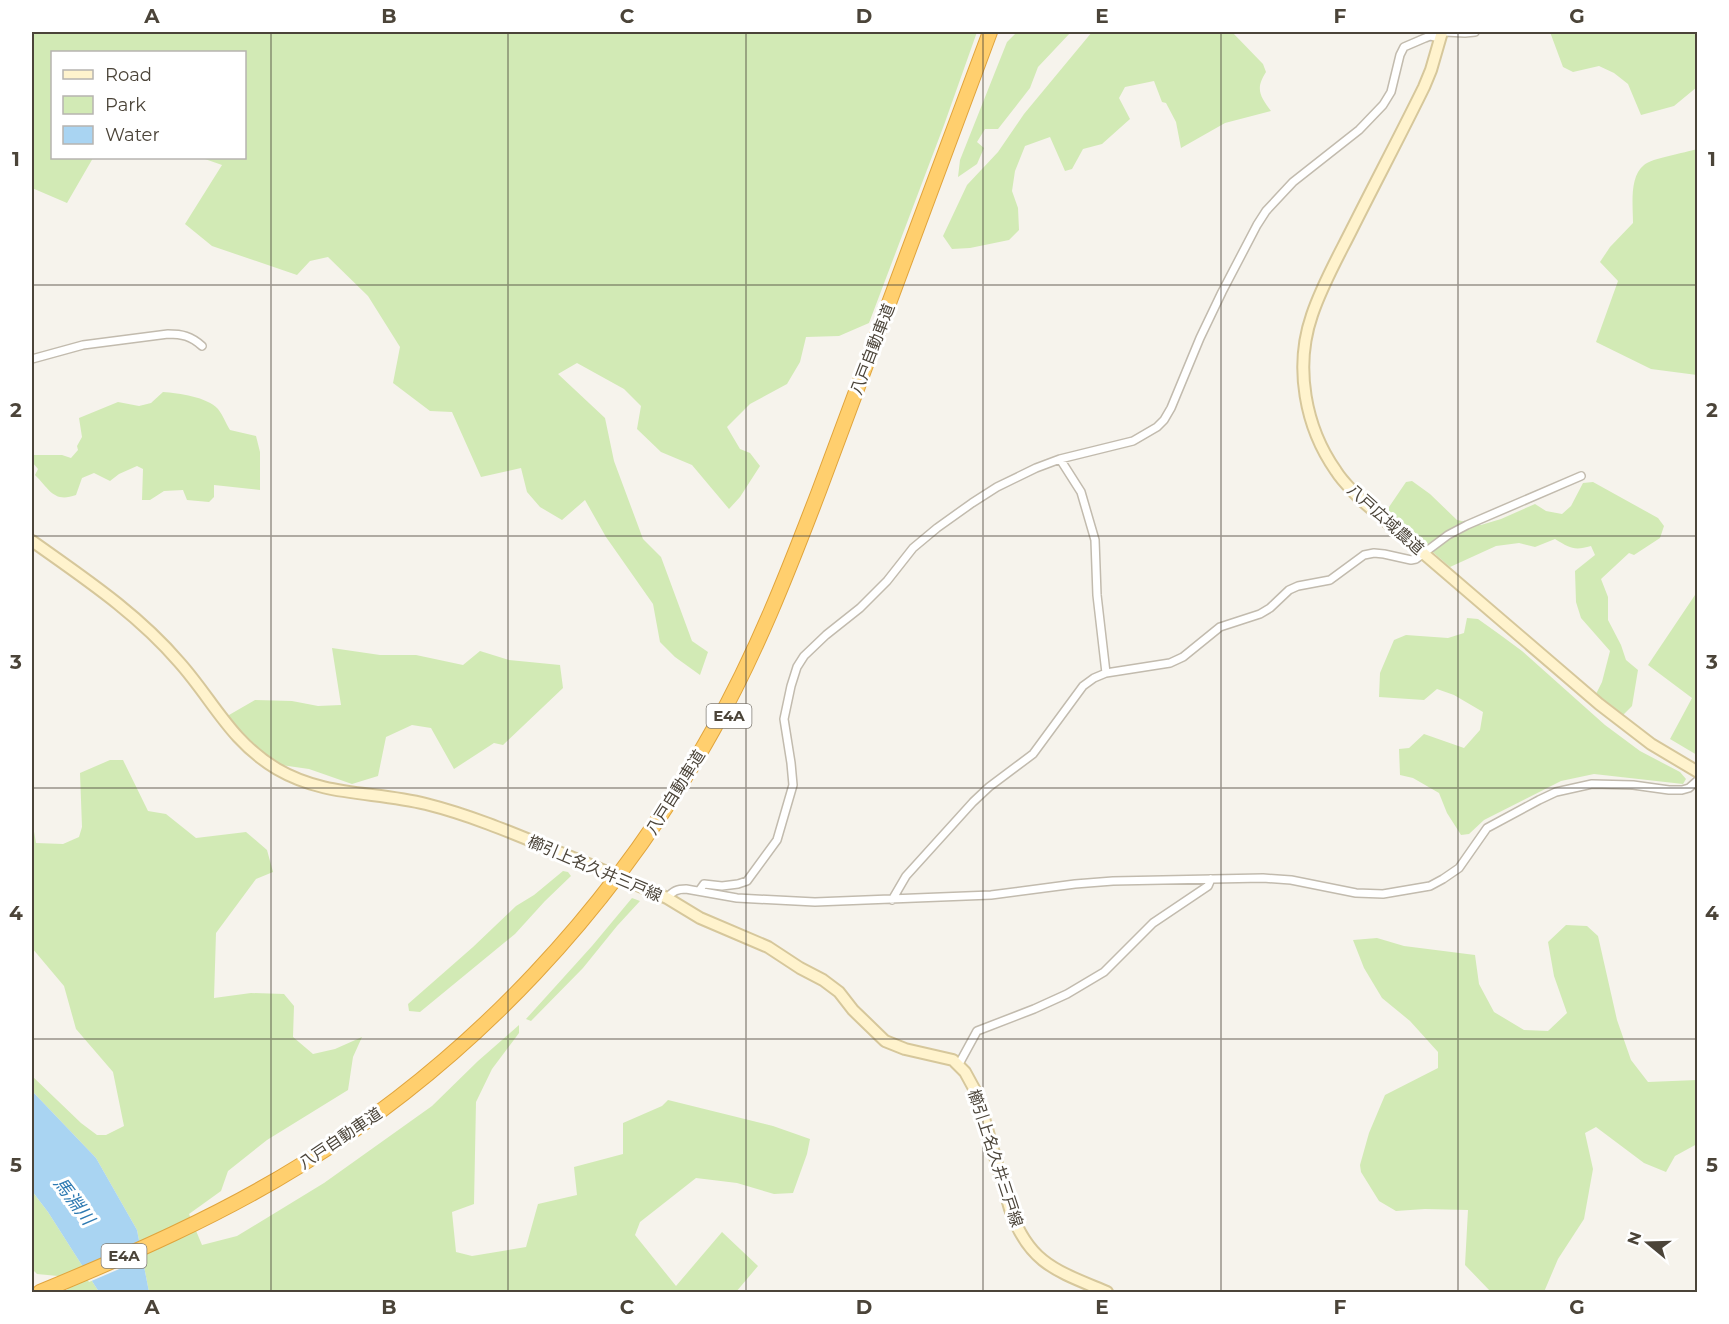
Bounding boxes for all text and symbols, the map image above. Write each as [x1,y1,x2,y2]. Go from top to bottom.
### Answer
text: A [143,4,160,28]
text: B [381,4,397,28]
text: C [620,4,635,28]
text: D [856,4,872,28]
text: E [1095,4,1109,28]
text: F [1334,4,1347,28]
text: G [1569,4,1585,28]
legend [51,51,246,159]
text: Road [105,64,152,86]
text: Park [105,94,146,116]
text: Water [105,124,160,146]
text: 1 [12,147,20,171]
text: 1 [1708,147,1716,171]
street label: 八戸自動車道 [846,301,899,397]
text: 2 [10,398,22,422]
text: 2 [1706,398,1718,422]
street label: 八戸広域農道 [1344,480,1428,559]
text: 3 [9,650,22,674]
text: 3 [1705,650,1718,674]
road number: E4A [706,704,752,728]
street label: 八戸自動車道 [642,747,709,838]
street label: 櫛引上名久井三戸線 [525,832,665,905]
text: 4 [9,901,23,925]
text: 4 [1705,901,1719,925]
street label: 櫛引上名久井三戸線 [964,1087,1027,1230]
street label: 八戸自動車道 [295,1104,385,1173]
text: 5 [10,1153,22,1177]
text: 5 [1706,1153,1718,1177]
water label: 馬淵川 [49,1173,100,1231]
north arrow [1618,1213,1678,1273]
text: N [1623,1229,1645,1247]
road number: E4A [102,1244,146,1268]
text: A [143,1295,160,1319]
text: B [381,1295,397,1319]
text: C [620,1295,635,1319]
text: D [856,1295,872,1319]
text: E [1095,1295,1109,1319]
text: F [1334,1295,1347,1319]
text: G [1569,1295,1585,1319]

